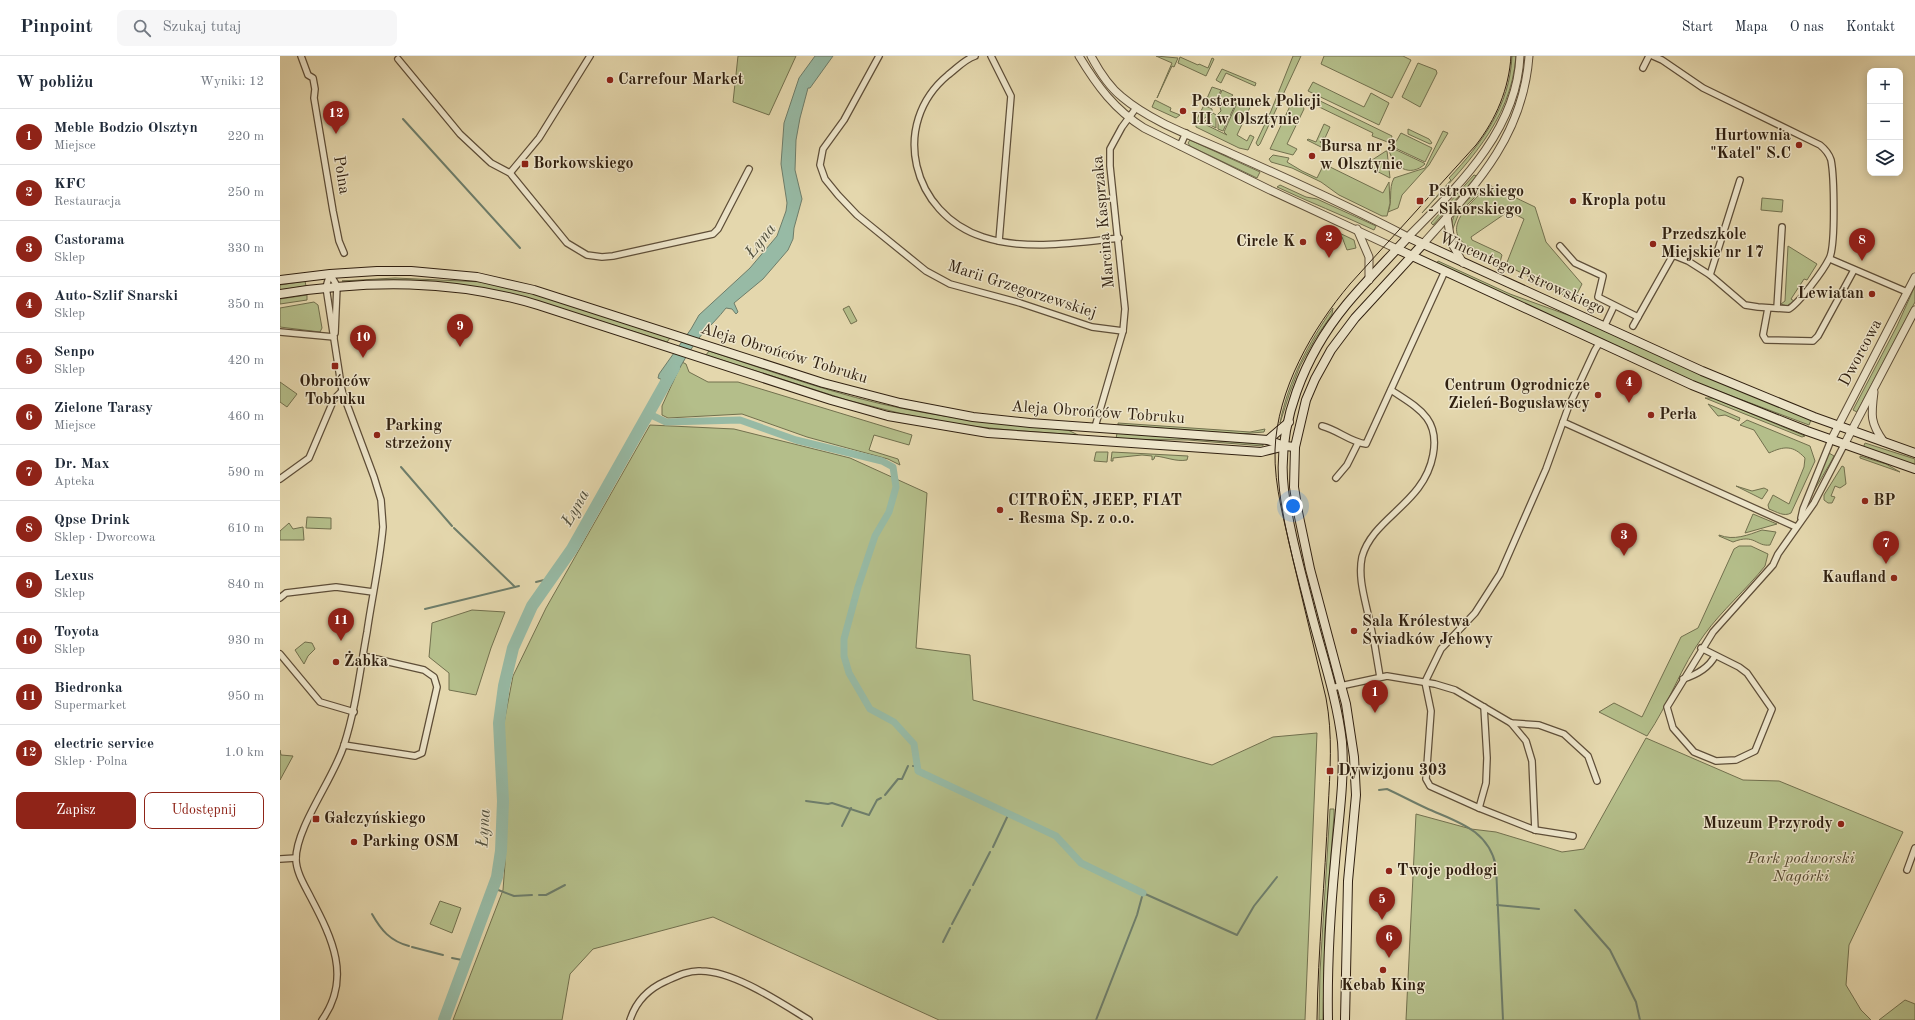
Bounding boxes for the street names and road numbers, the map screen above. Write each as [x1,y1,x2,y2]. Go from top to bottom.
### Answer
street label: Polna [330,155,352,196]
street label: Marcina Kasprzaka [1090,155,1118,289]
street label: Wincentego Pstrowskiego [1437,230,1608,318]
street label: Marii Grzegorzewskiej [946,258,1098,322]
street label: Dworcowa [1837,317,1885,389]
street label: Aleja Obrońców Tobruku [698,321,870,387]
street label: Aleja Obrońców Tobruku [1011,399,1186,427]

